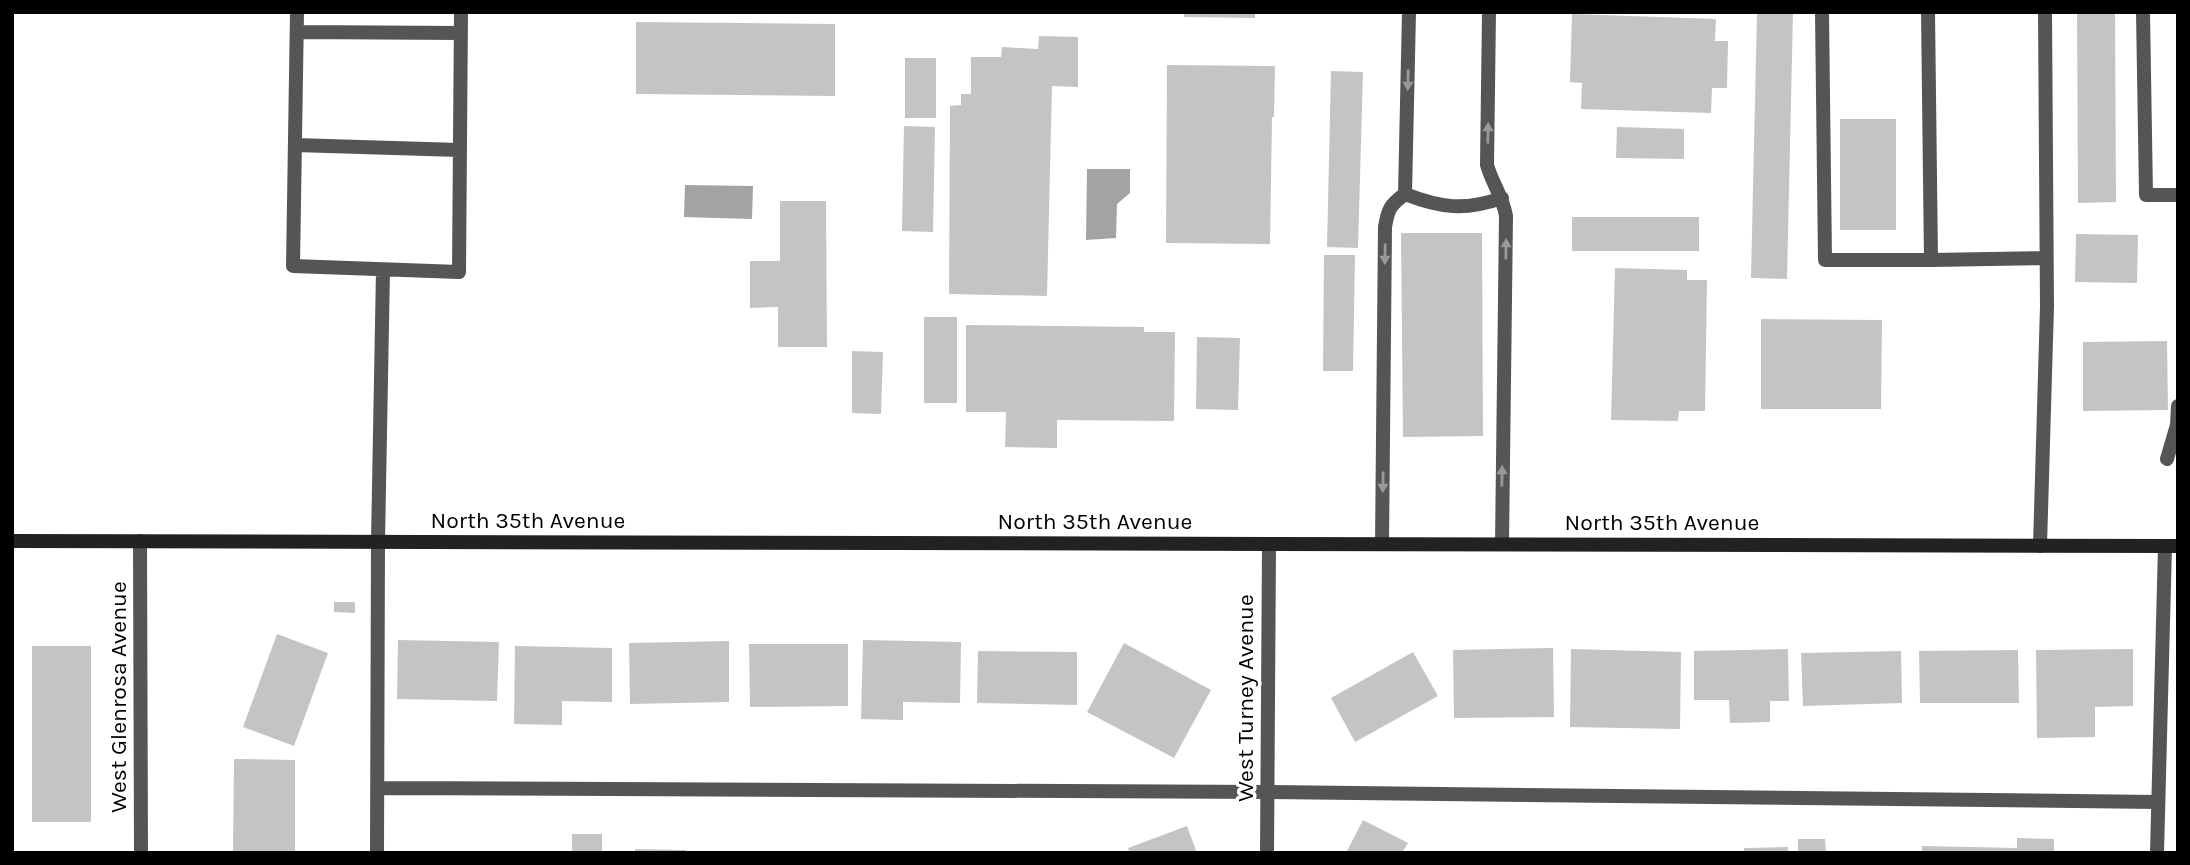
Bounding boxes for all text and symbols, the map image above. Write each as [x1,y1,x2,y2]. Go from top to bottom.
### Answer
one-way arrow [1402,70,1413,92]
one-way arrow [1482,122,1494,144]
one-way arrow [1500,238,1511,260]
one-way arrow [1379,244,1391,266]
one-way arrow [1497,465,1508,487]
one-way arrow [1377,471,1389,493]
street label: North 35th Avenue [431,507,625,534]
street label: North 35th Avenue [998,508,1192,535]
street label: North 35th Avenue [1565,509,1759,536]
street label: West Glenrosa Avenue [105,581,132,813]
street label: West Turney Avenue [1232,594,1259,802]

